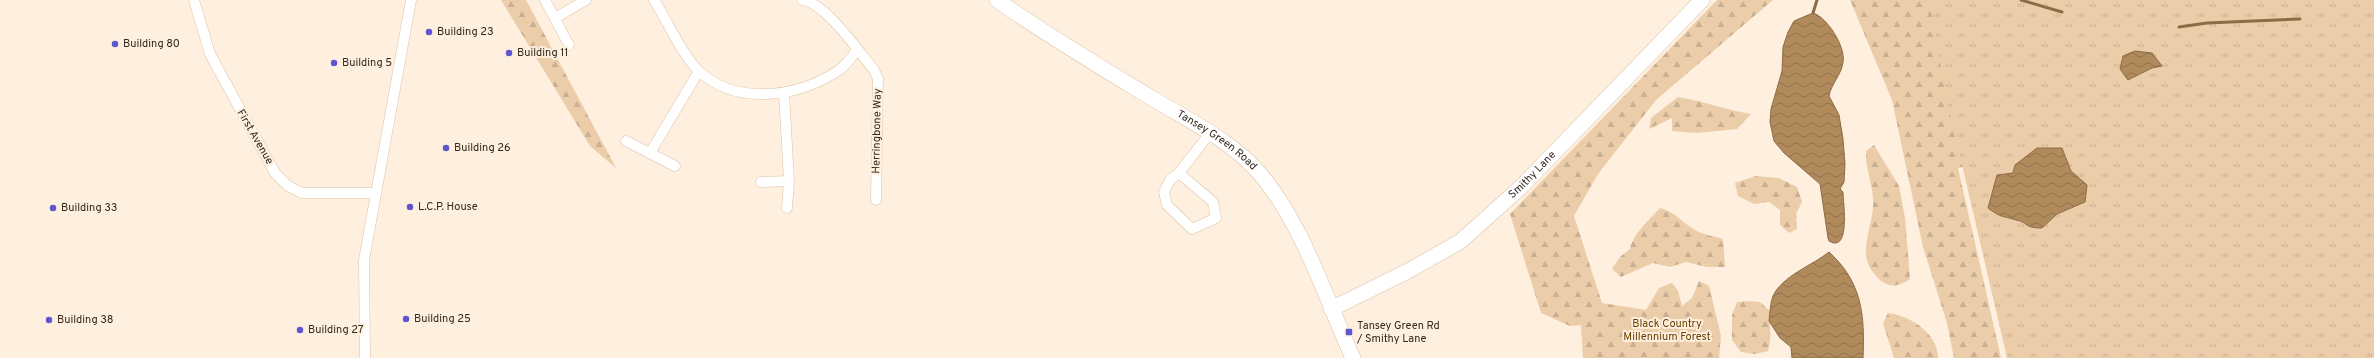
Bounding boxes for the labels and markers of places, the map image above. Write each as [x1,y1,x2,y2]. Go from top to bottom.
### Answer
place label: Building 23 [437,25,494,39]
marker: Building 23 [424,27,434,37]
place label: Building 80 [123,37,180,51]
marker: Building 80 [110,39,120,49]
place label: Building 11 [517,46,568,60]
marker: Building 11 [504,48,514,58]
place label: Building 5 [342,56,392,70]
marker: Building 5 [329,58,339,68]
place label: Building 26 [454,141,511,155]
marker: Building 26 [441,143,451,153]
place label: L.C.P. House [418,200,478,214]
place label: Building 33 [61,201,117,215]
marker: L.C.P. House [405,202,415,212]
marker: Building 33 [48,203,58,213]
place label: Building 25 [414,312,471,326]
place label: Building 38 [57,313,114,327]
marker: Building 25 [401,314,411,324]
marker: Building 38 [44,315,54,325]
place label: Tansey Green Rd / Smithy Lane [1356,319,1440,346]
place label: Building 27 [308,323,364,337]
marker: Building 27 [295,325,305,335]
marker: Tansey Green Rd / Smithy Lane [1344,327,1354,337]

